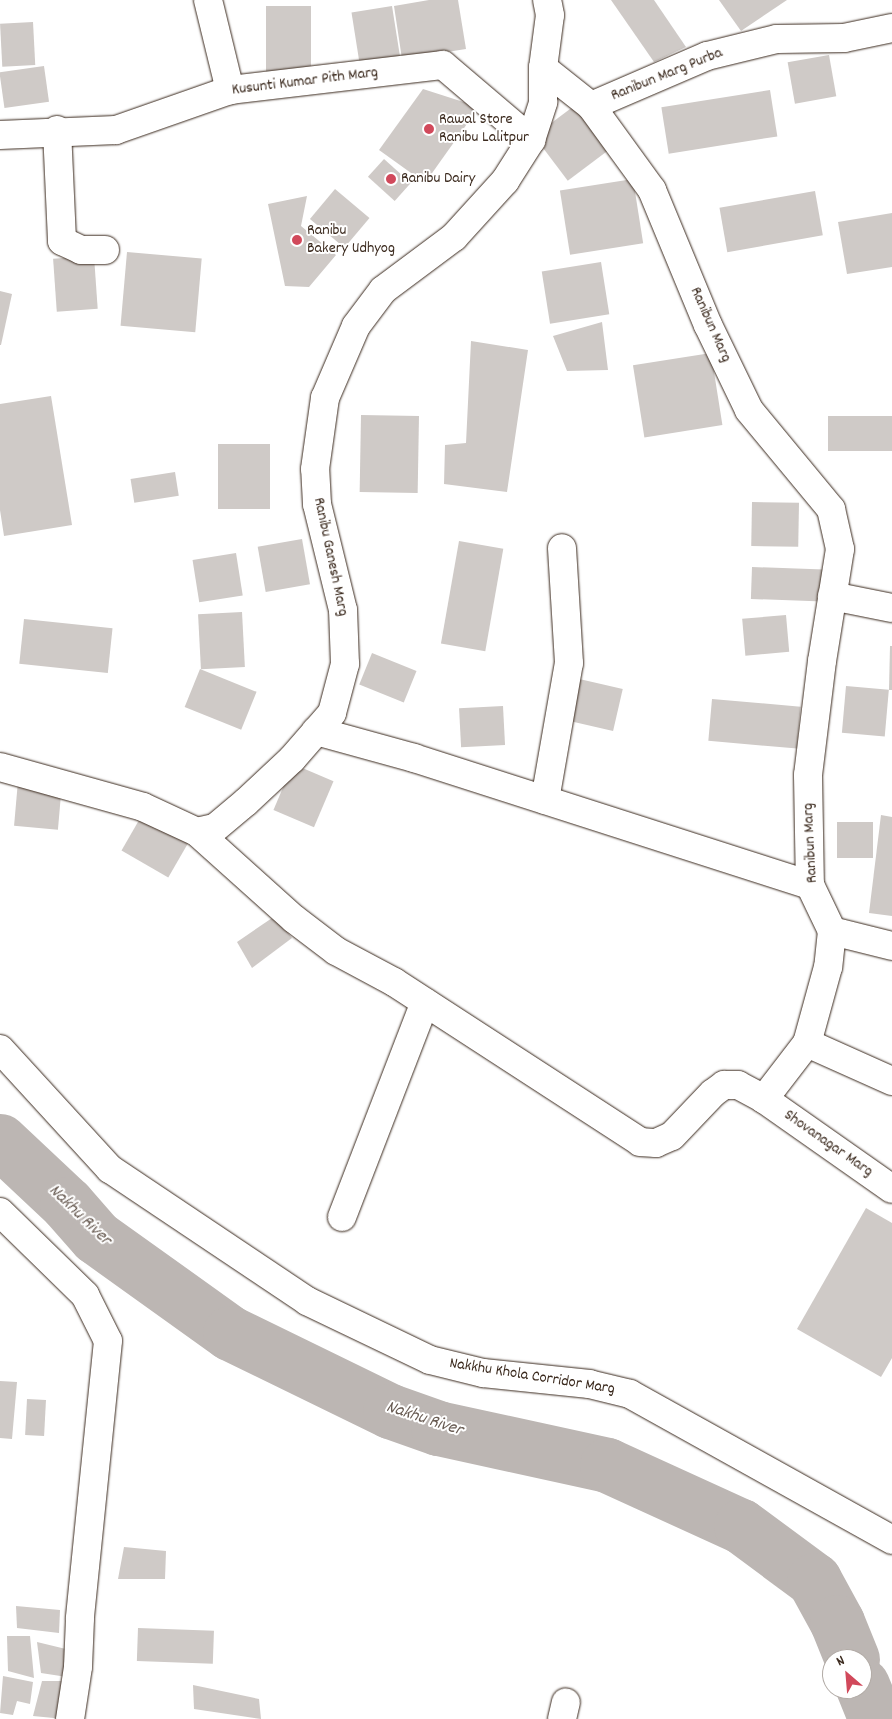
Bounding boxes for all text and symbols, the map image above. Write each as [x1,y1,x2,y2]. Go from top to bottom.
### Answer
street label: Ranibun Marg Purba [608,44,726,106]
street label: Kusunti Kumar Pith Marg [231,64,379,100]
place label: Rawal Store Ranibu Lalitpur [439,110,529,148]
marker: Rawal Store Ranibu Lalitpur [423,123,435,135]
place label: Ranibu Dairy [401,169,475,189]
marker: Ranibu Dairy [385,173,397,185]
place label: Ranibu Bakery Udhyog [307,221,395,259]
marker: Ranibu Bakery Udhyog [291,234,303,246]
street label: Ranibun Marg [685,284,735,366]
street label: Ranibu Ganesh Marg [308,496,352,618]
street label: Ranibun Marg [799,802,823,884]
street label: Shovanagar Marg [780,1106,876,1182]
water label: Nakhu River [43,1181,115,1251]
street label: Nakkhu Khola Corridor Marg [448,1354,616,1400]
water label: Nakhu River [383,1398,465,1442]
north arrow [822,1649,872,1699]
text: N [833,1651,848,1672]

